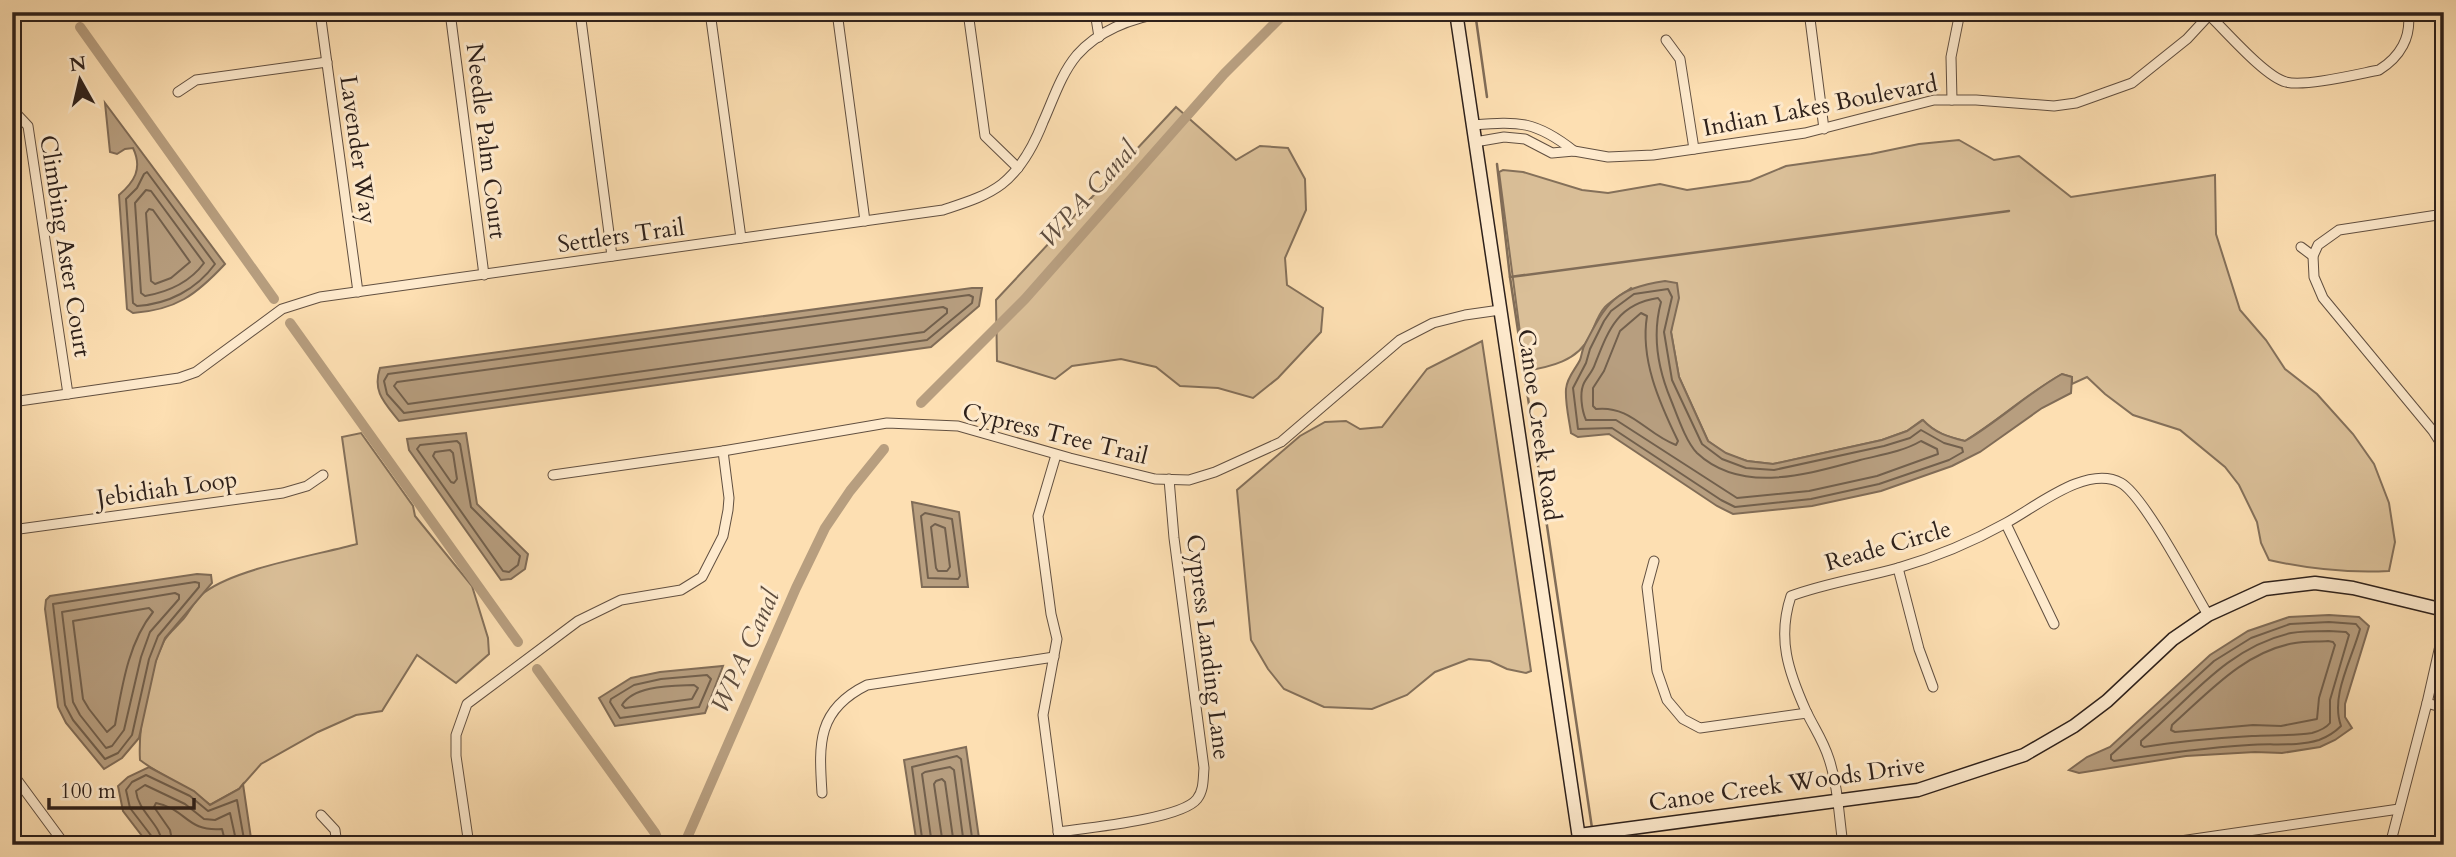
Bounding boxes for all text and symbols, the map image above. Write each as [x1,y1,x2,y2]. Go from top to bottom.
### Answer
street label: Needle Palm Court [458,41,514,241]
north arrow [46,46,116,116]
text: N [68,50,88,78]
street label: Indian Lakes Boulevard [1700,67,1940,145]
street label: Lavender Way [331,73,385,227]
street label: Climbing Aster Court [31,133,99,360]
water label: WPA Canal [1031,133,1146,255]
street label: Settlers Trail [555,211,687,261]
street label: Canoe Creek Road [1509,327,1569,523]
street label: Cypress Tree Trail [959,395,1151,473]
street label: Jebidiah Loop [92,463,239,516]
street label: Reade Circle [1821,512,1955,580]
street label: Cypress Landing Lane [1178,532,1238,762]
water label: WPA Canal [702,583,788,718]
street label: Canoe Creek Woods Drive [1647,748,1927,820]
scale bar [49,766,194,810]
text: 100 m [60,777,116,806]

